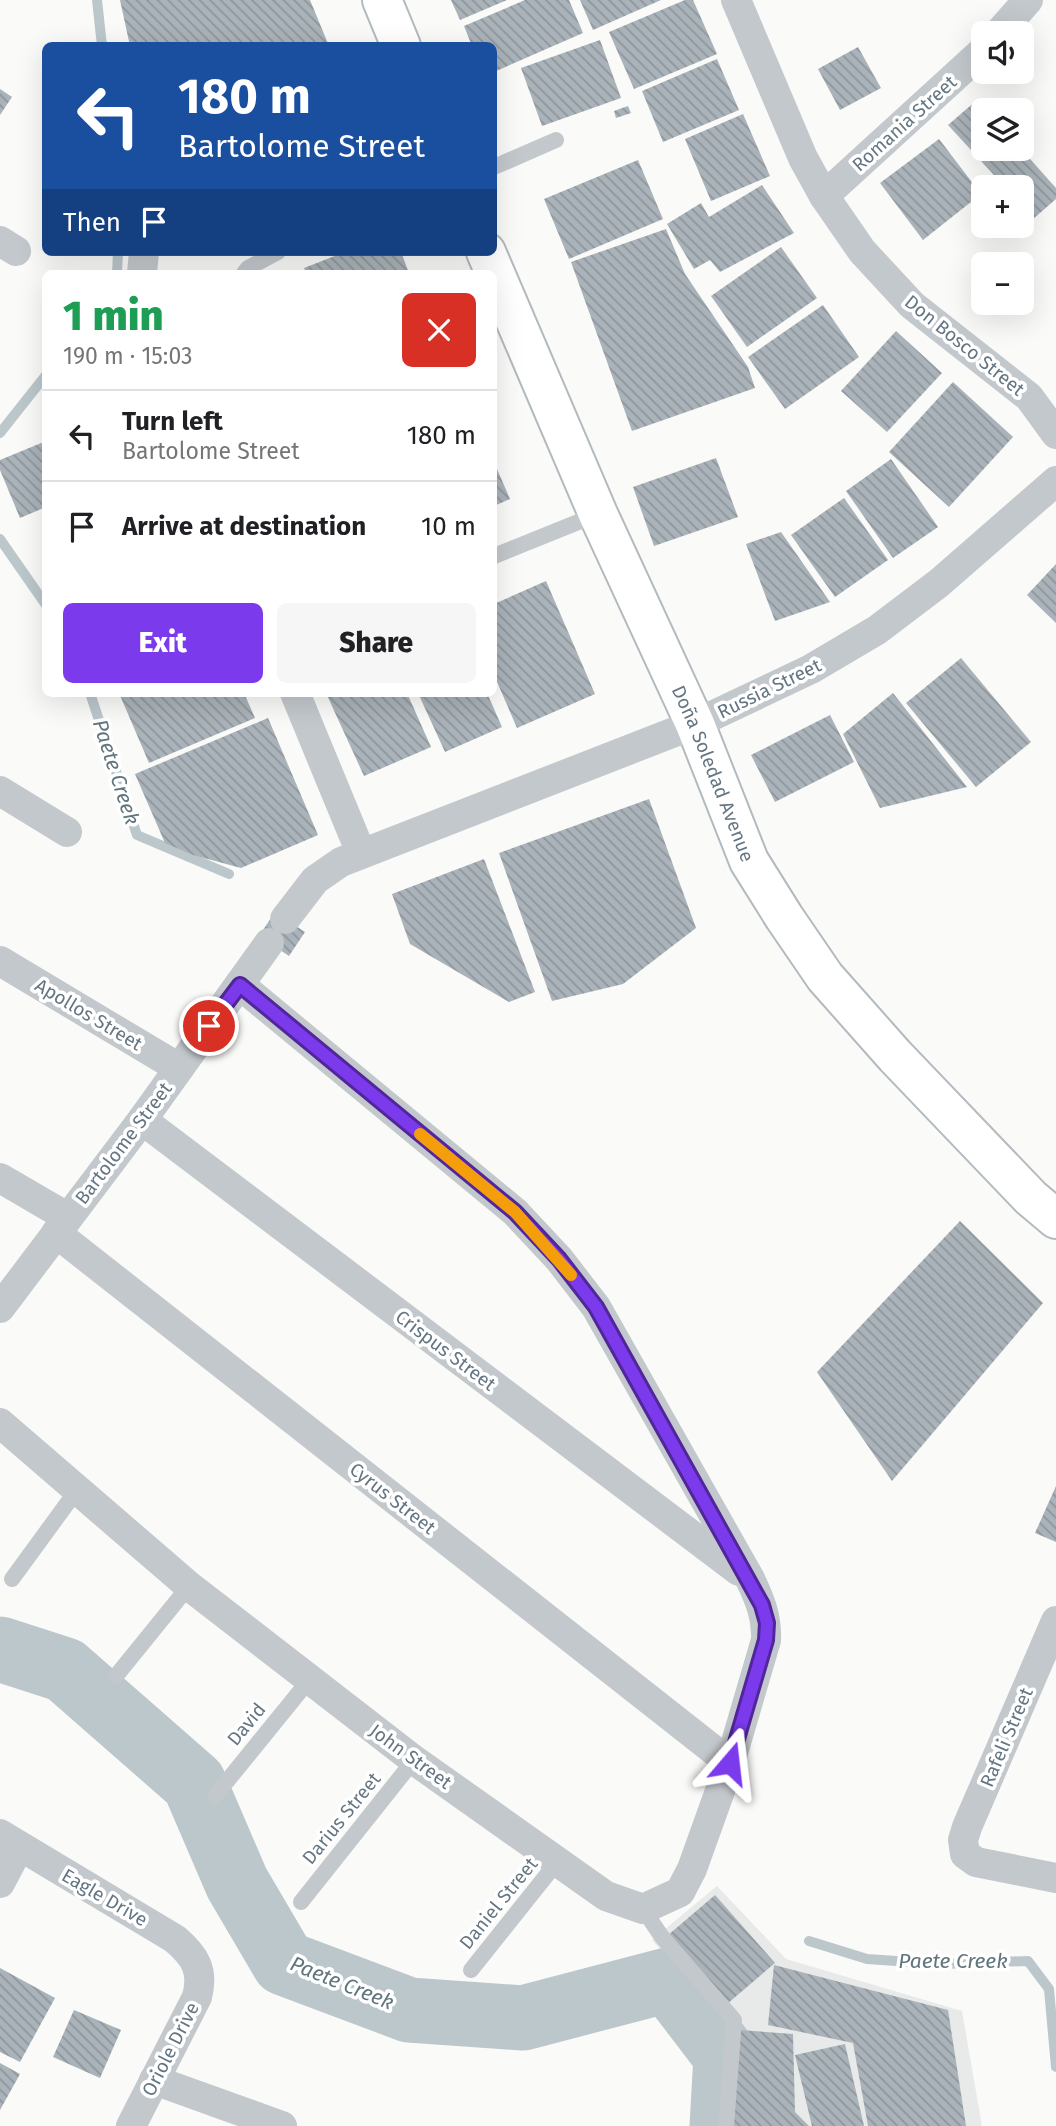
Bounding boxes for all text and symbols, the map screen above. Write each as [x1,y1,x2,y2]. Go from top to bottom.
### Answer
map controls [971,21,1034,315]
button: sound [971,21,1034,84]
text: 180 m [178,67,311,126]
icon: left [63,70,154,161]
street label: Romania Street [847,70,961,176]
button: layers [971,98,1034,161]
text: Bartolome Street [178,127,425,165]
button: + [971,175,1034,238]
icon: arrive [135,203,173,241]
text: Then [63,207,121,238]
button: − [971,252,1034,315]
street label: Don Bosco Street [900,290,1029,401]
text: 1 min [63,291,164,341]
button: close [402,293,476,367]
text: 190 m · 15:03 [63,342,192,370]
text: Turn left [122,406,223,437]
icon: left [63,417,101,455]
text: 180 m [407,420,476,451]
text: Bartolome Street [122,437,300,465]
icon: arrive [63,508,101,546]
text: Arrive at destination [122,511,366,542]
text: 10 m [421,511,476,542]
button: Exit [63,603,263,683]
button: Share [277,603,476,683]
street label: Russia Street [714,653,825,723]
street label: Doña Soledad Avenue [667,682,759,865]
water label: Paete Creek [87,716,145,828]
street label: Apollos Street [31,973,147,1055]
pin [179,996,239,1056]
icon: arrive [190,1007,228,1045]
street label: Bartolome Street [70,1078,177,1209]
street label: Crispus Street [391,1305,501,1396]
street label: Cyrus Street [345,1458,440,1539]
street label: Rafeli Street [975,1684,1038,1790]
street label: David [222,1698,270,1750]
street label: John Street [365,1719,456,1794]
position arrow [693,1726,767,1800]
street label: Darius Street [297,1768,386,1869]
street label: Daniel Street [454,1853,542,1954]
street label: Eagle Drive [58,1864,152,1931]
water label: Paete Creek [898,1948,1008,1974]
water label: Paete Creek [286,1950,398,2016]
street label: Oriole Drive [137,1998,204,2100]

